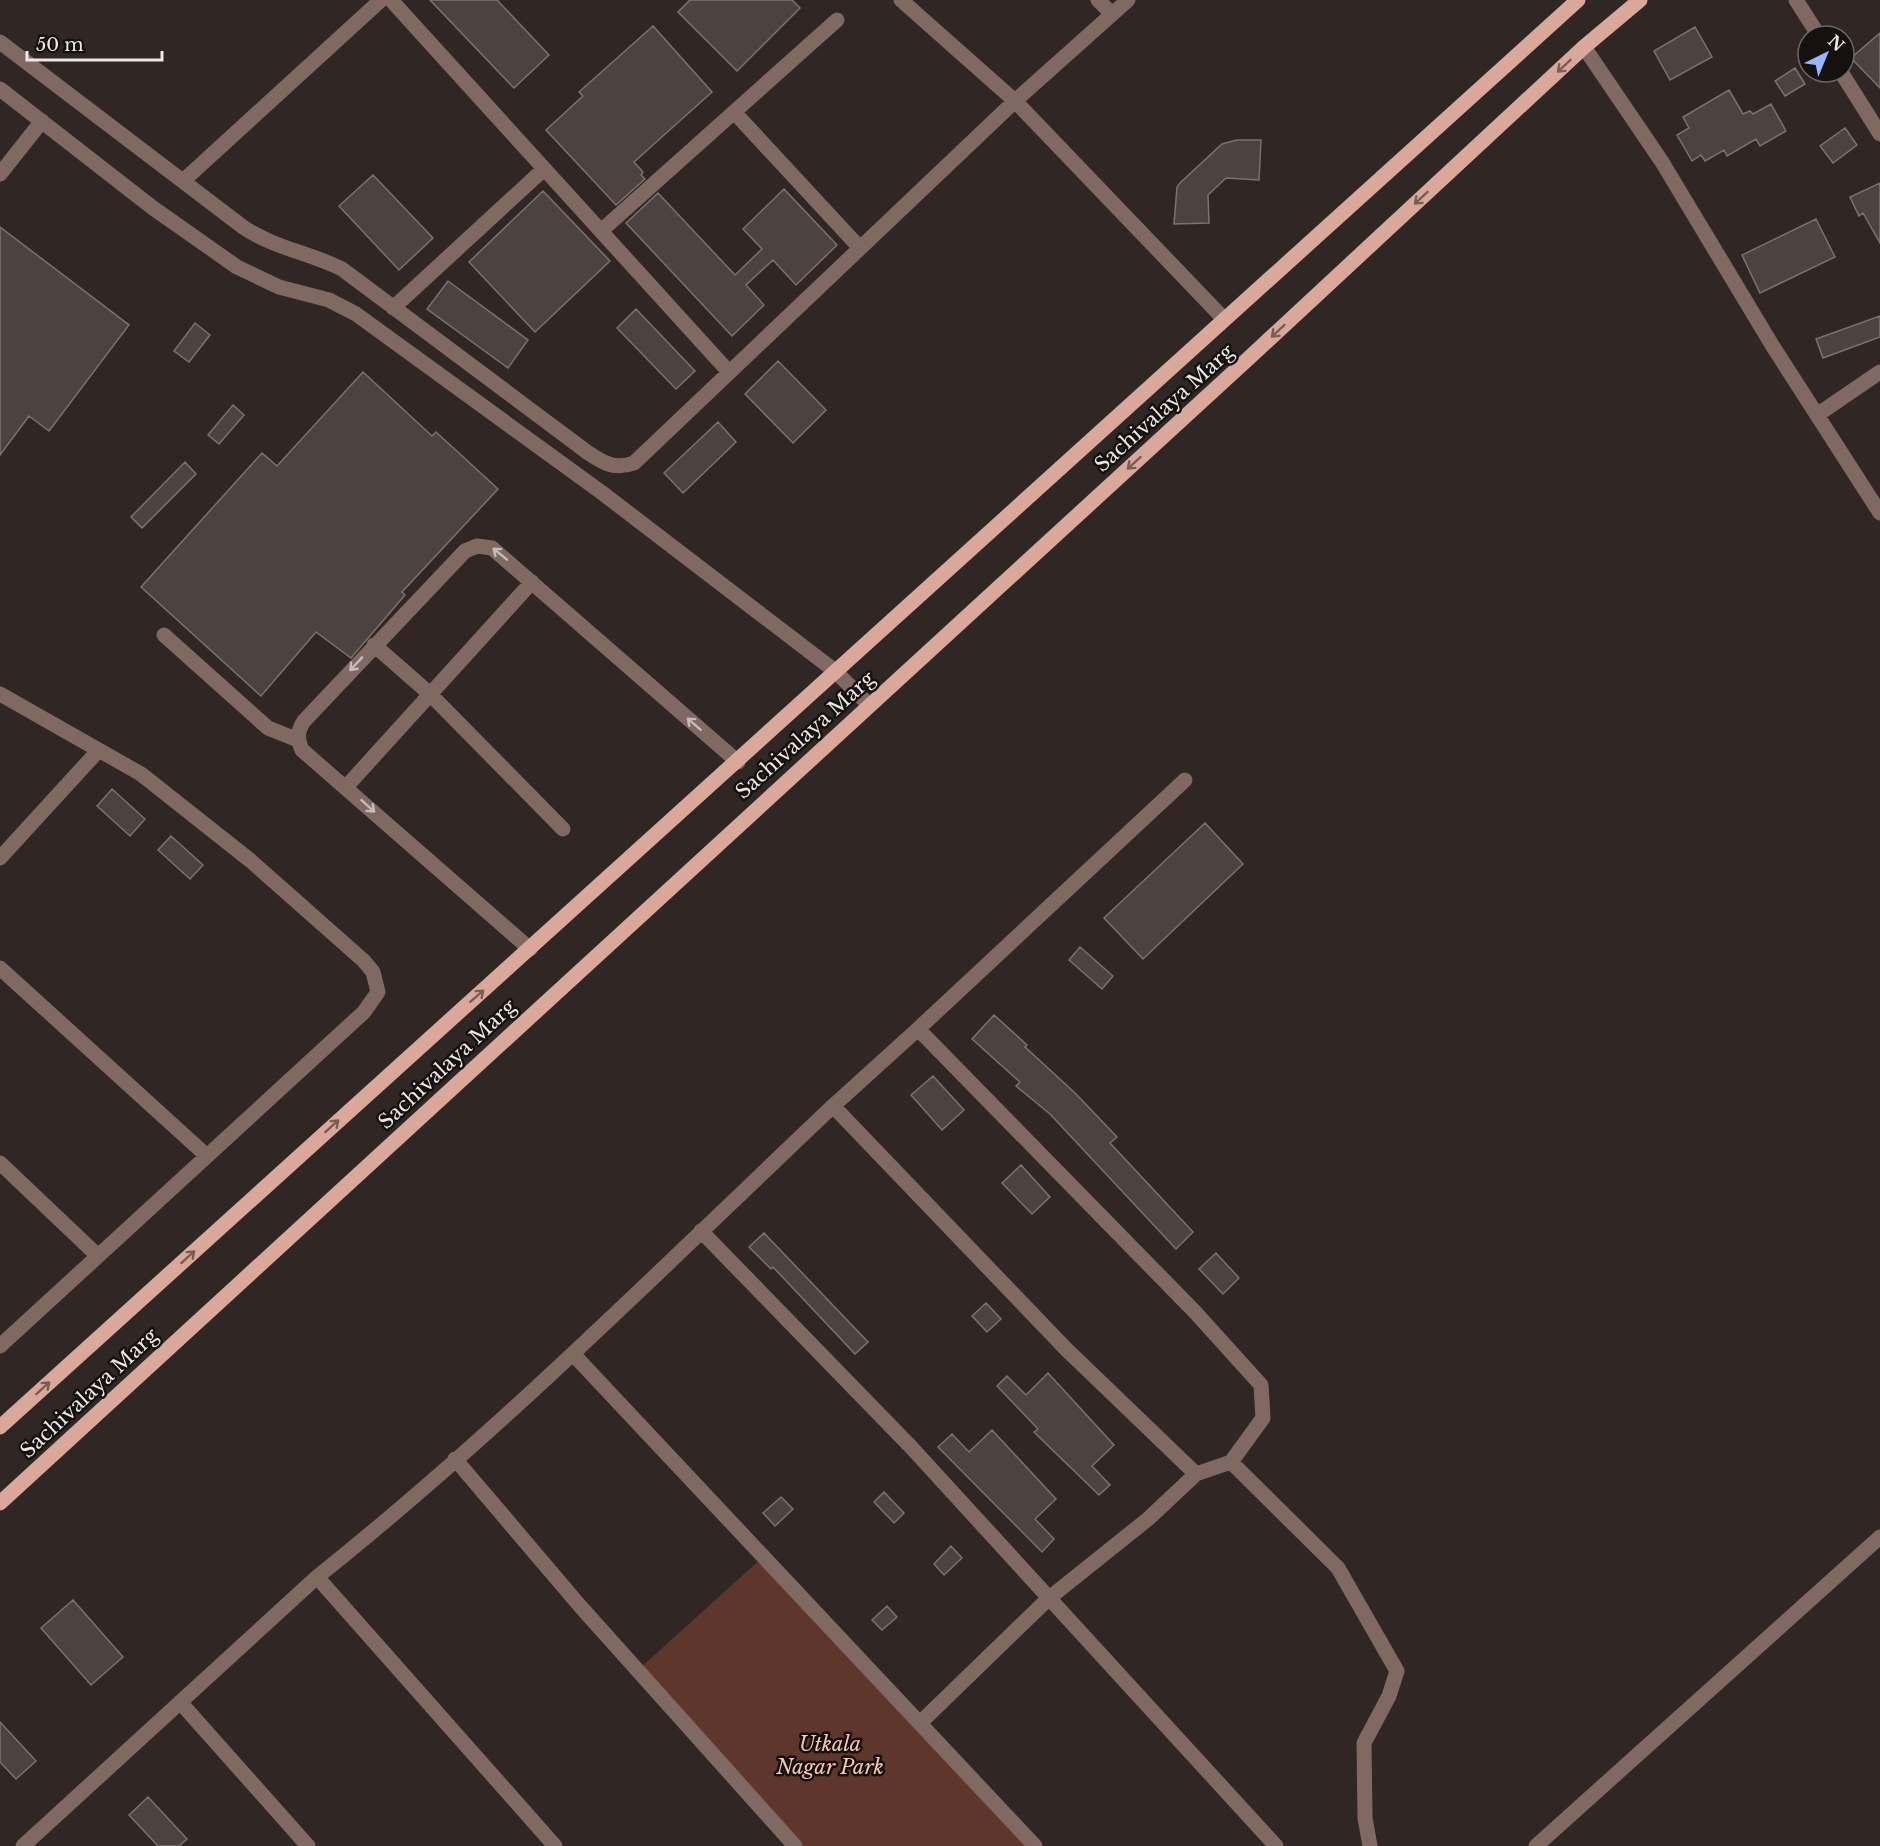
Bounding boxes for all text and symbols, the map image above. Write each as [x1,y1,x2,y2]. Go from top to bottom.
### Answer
scale bar [27,24,162,62]
north arrow [1796,24,1856,84]
text: N [1824,31,1849,55]
text: 50 m [36,34,84,56]
one-way arrow [1556,59,1571,73]
one-way arrow [1413,191,1428,206]
one-way arrow [1271,324,1286,338]
street label: Sachivalaya Marg [1089,339,1239,477]
one-way arrow [1127,456,1142,470]
one-way arrow [492,548,508,561]
one-way arrow [349,657,363,672]
street label: Sachivalaya Marg [730,666,880,804]
one-way arrow [686,717,702,730]
one-way arrow [360,799,375,813]
one-way arrow [469,989,484,1003]
street label: Sachivalaya Marg [373,993,521,1134]
one-way arrow [325,1119,340,1133]
one-way arrow [180,1250,195,1264]
street label: Sachivalaya Marg [15,1322,163,1463]
one-way arrow [36,1381,51,1395]
park label: Utkala Nagar Park [775,1732,884,1779]

